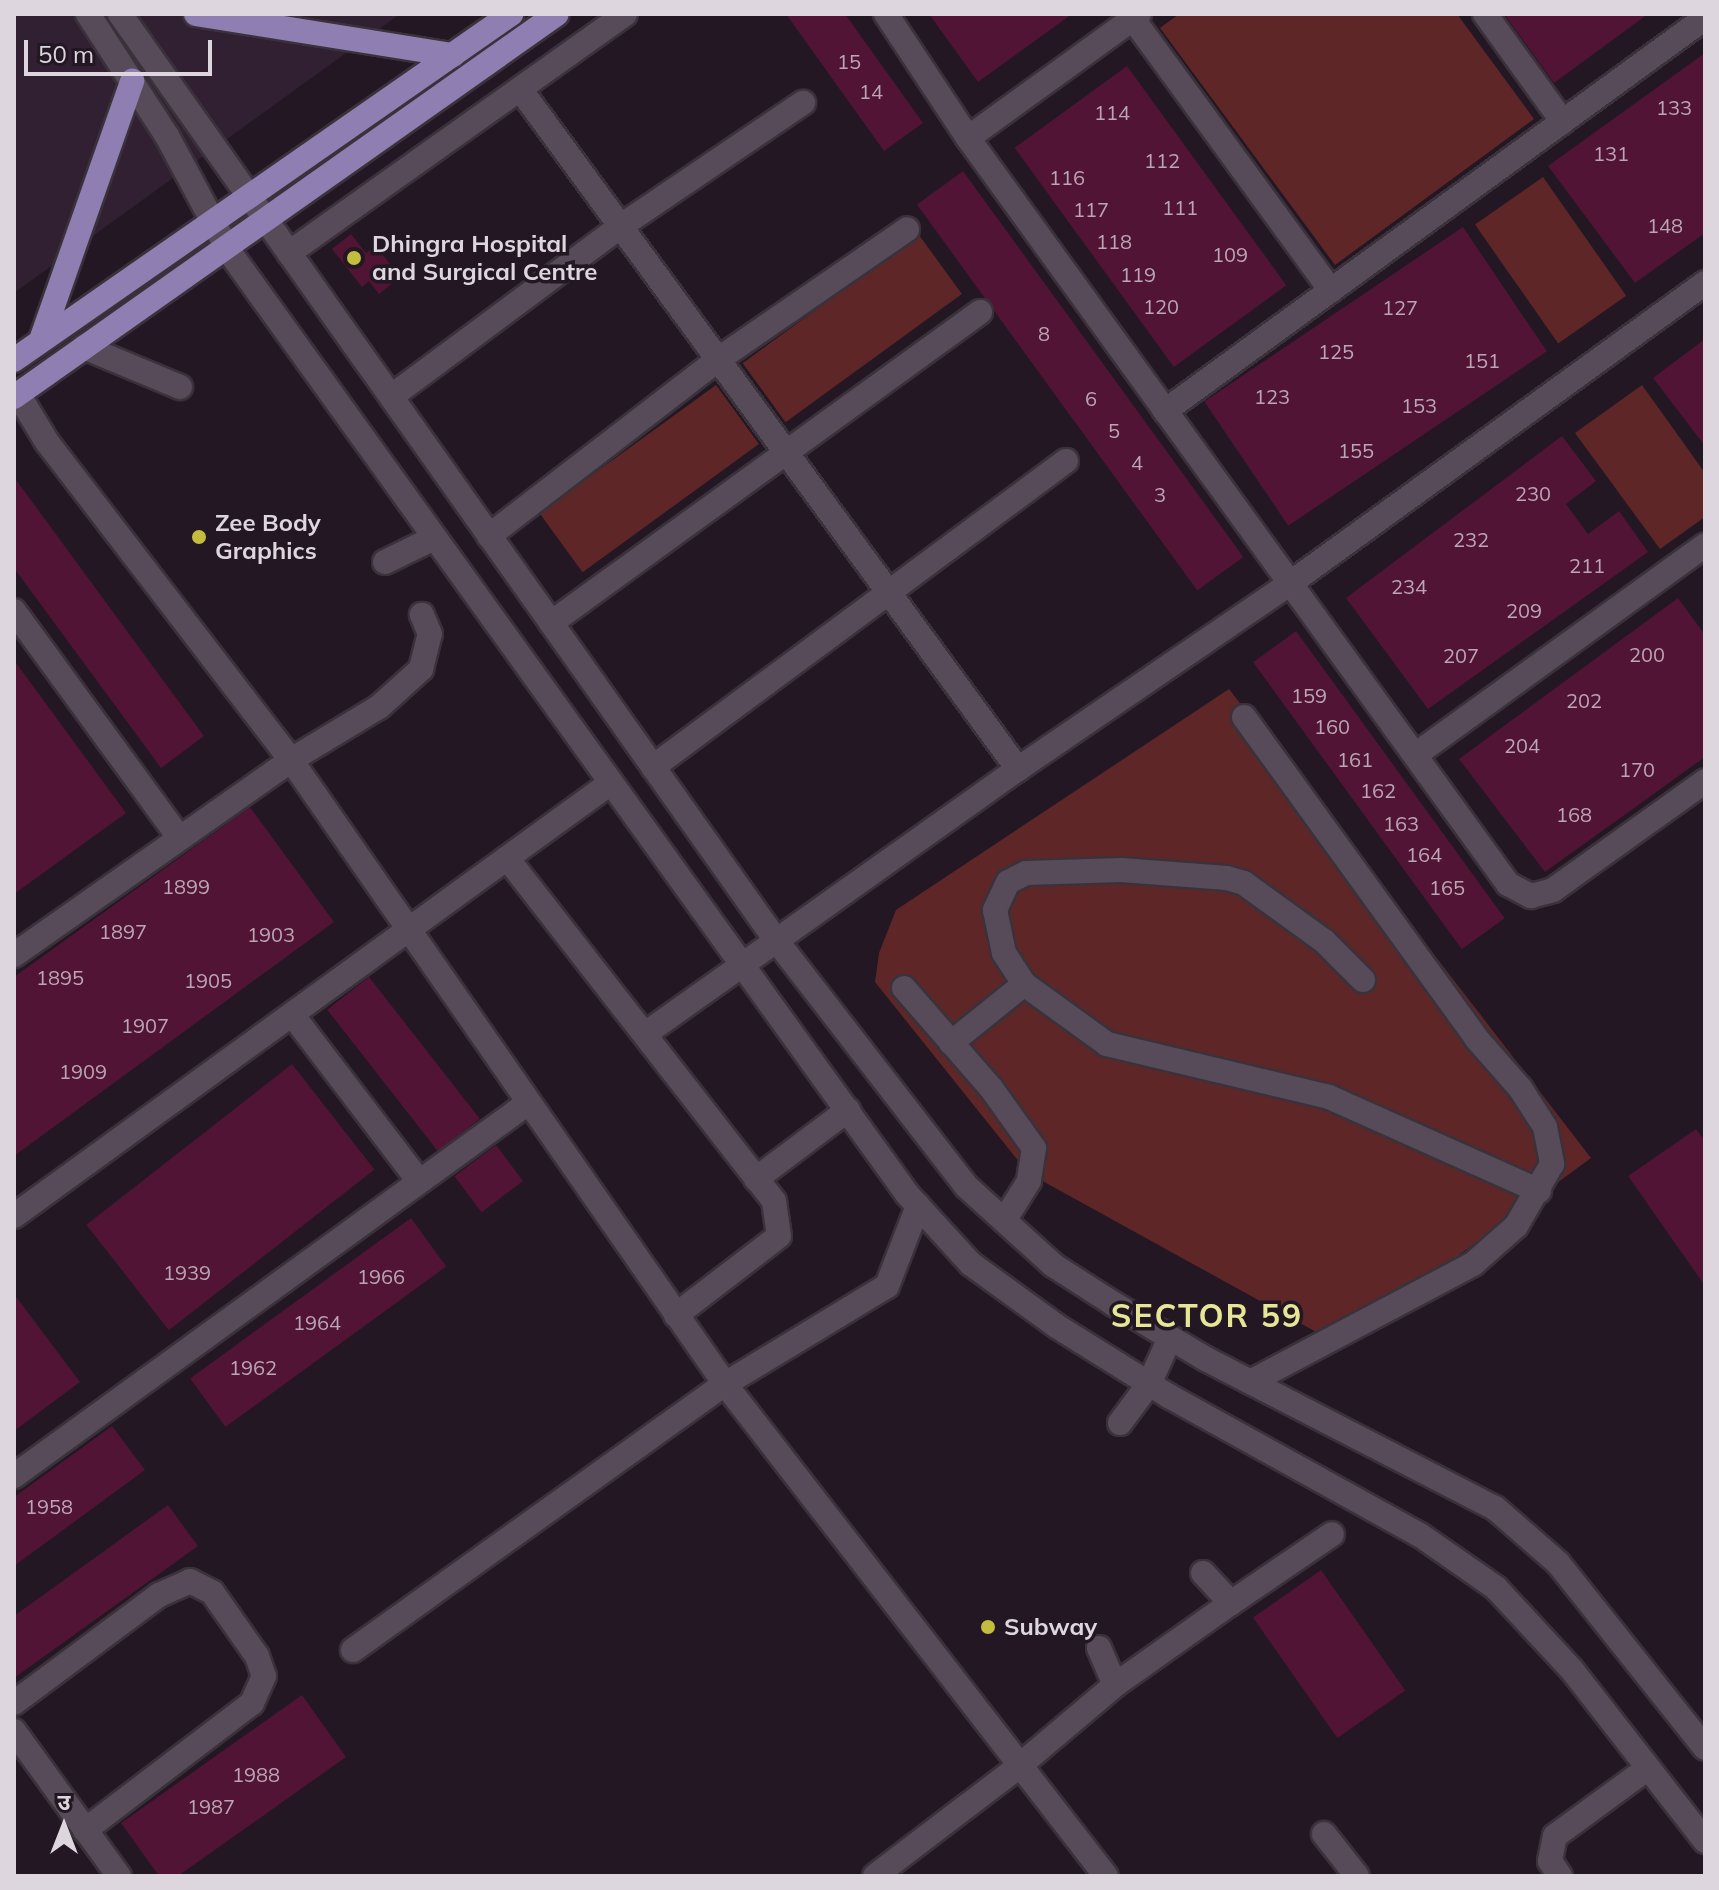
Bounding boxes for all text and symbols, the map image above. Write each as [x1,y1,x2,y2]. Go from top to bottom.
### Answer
scale bar [28,24,216,74]
text: 50 m [38,39,94,69]
house number: 15 [837,49,861,73]
house number: 14 [859,79,883,103]
house number: 133 [1656,95,1692,119]
house number: 114 [1094,100,1130,124]
house number: 131 [1593,141,1629,165]
house number: 112 [1144,148,1180,172]
house number: 116 [1049,165,1085,189]
house number: 111 [1162,195,1198,219]
house number: 117 [1073,197,1109,221]
house number: 148 [1647,213,1683,237]
house number: 118 [1096,229,1132,253]
place label: Dhingra Hospital and Surgical Centre [372,230,597,286]
house number: 109 [1212,242,1248,266]
marker: Dhingra Hospital and Surgical Centre [343,247,365,269]
house number: 119 [1120,262,1156,286]
house number: 120 [1143,294,1179,318]
house number: 127 [1382,295,1418,319]
house number: 8 [1038,321,1050,345]
house number: 125 [1318,339,1354,363]
house number: 151 [1464,348,1500,372]
house number: 123 [1254,384,1290,408]
house number: 6 [1085,386,1097,410]
house number: 153 [1401,393,1437,417]
house number: 5 [1108,418,1120,442]
house number: 155 [1338,438,1374,462]
house number: 4 [1131,450,1143,474]
house number: 230 [1515,481,1551,505]
house number: 3 [1154,482,1166,506]
place label: Zee Body Graphics [215,509,321,565]
house number: 232 [1453,527,1489,551]
marker: Zee Body Graphics [190,528,208,546]
house number: 211 [1569,553,1605,577]
house number: 234 [1391,574,1427,598]
house number: 209 [1506,598,1542,622]
house number: 200 [1629,642,1665,666]
house number: 207 [1443,643,1479,667]
house number: 159 [1291,683,1327,707]
house number: 202 [1566,688,1602,712]
house number: 160 [1314,714,1350,738]
house number: 204 [1504,733,1540,757]
house number: 161 [1337,747,1373,771]
house number: 170 [1619,757,1655,781]
house number: 162 [1360,778,1396,802]
house number: 168 [1556,802,1592,826]
house number: 163 [1383,811,1419,835]
house number: 164 [1406,842,1442,866]
house number: 1899 [162,874,210,898]
house number: 165 [1429,875,1465,899]
house number: 1897 [99,919,147,943]
house number: 1903 [247,922,295,946]
house number: 1895 [36,965,84,989]
house number: 1905 [184,968,232,992]
house number: 1907 [121,1013,169,1037]
house number: 1909 [59,1059,107,1083]
house number: 1939 [163,1260,211,1284]
house number: 1966 [357,1264,405,1288]
district label: SECTOR 59 [1111,1296,1303,1334]
house number: 1964 [293,1310,341,1334]
house number: 1962 [229,1355,277,1379]
house number: 1958 [25,1494,73,1518]
place label: Subway [1004,1613,1097,1641]
marker: Subway [979,1618,997,1636]
house number: 1988 [232,1762,280,1786]
north arrow [24,1786,104,1866]
text: उ [58,1788,70,1816]
house number: 1987 [187,1794,235,1818]

